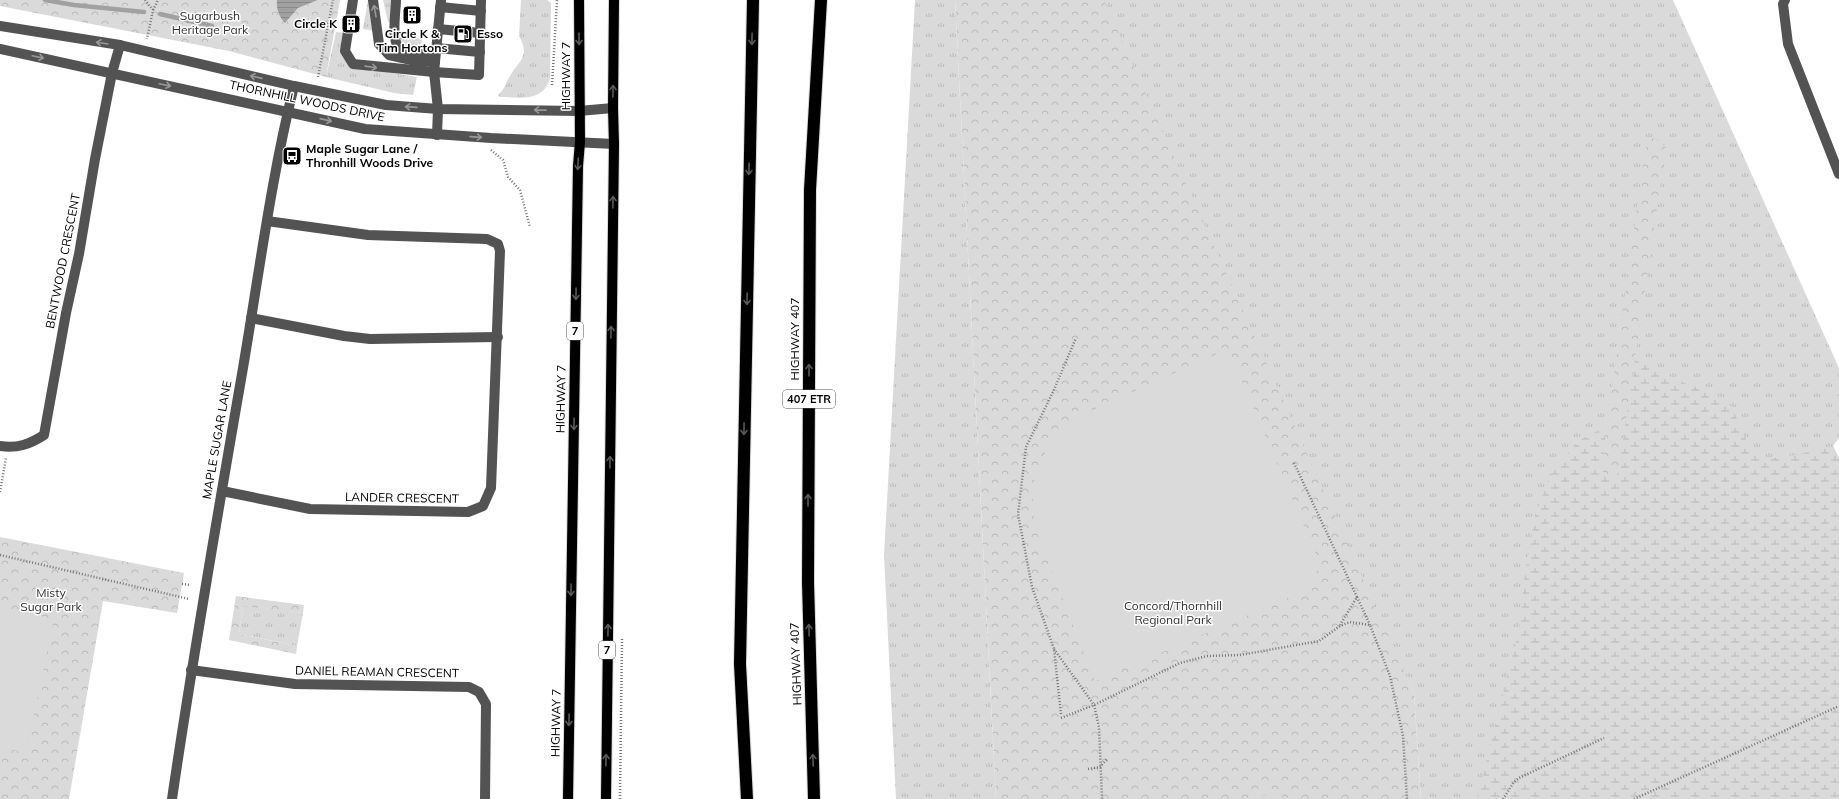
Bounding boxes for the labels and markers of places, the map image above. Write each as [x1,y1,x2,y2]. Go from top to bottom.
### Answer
building icon: Circle K & Tim Hortons [401,4,423,26]
building icon: Circle K [340,13,362,35]
place label: Circle K [294,16,338,31]
fuel station icon: Esso [452,23,474,45]
place label: Circle K & Tim Hortons [377,26,447,55]
place label: Esso [477,26,503,41]
place label: Maple Sugar Lane / Thronhill Woods Drive [306,141,434,170]
bus stop icon: Maple Sugar Lane / Thronhill Woods Drive [281,145,303,167]

